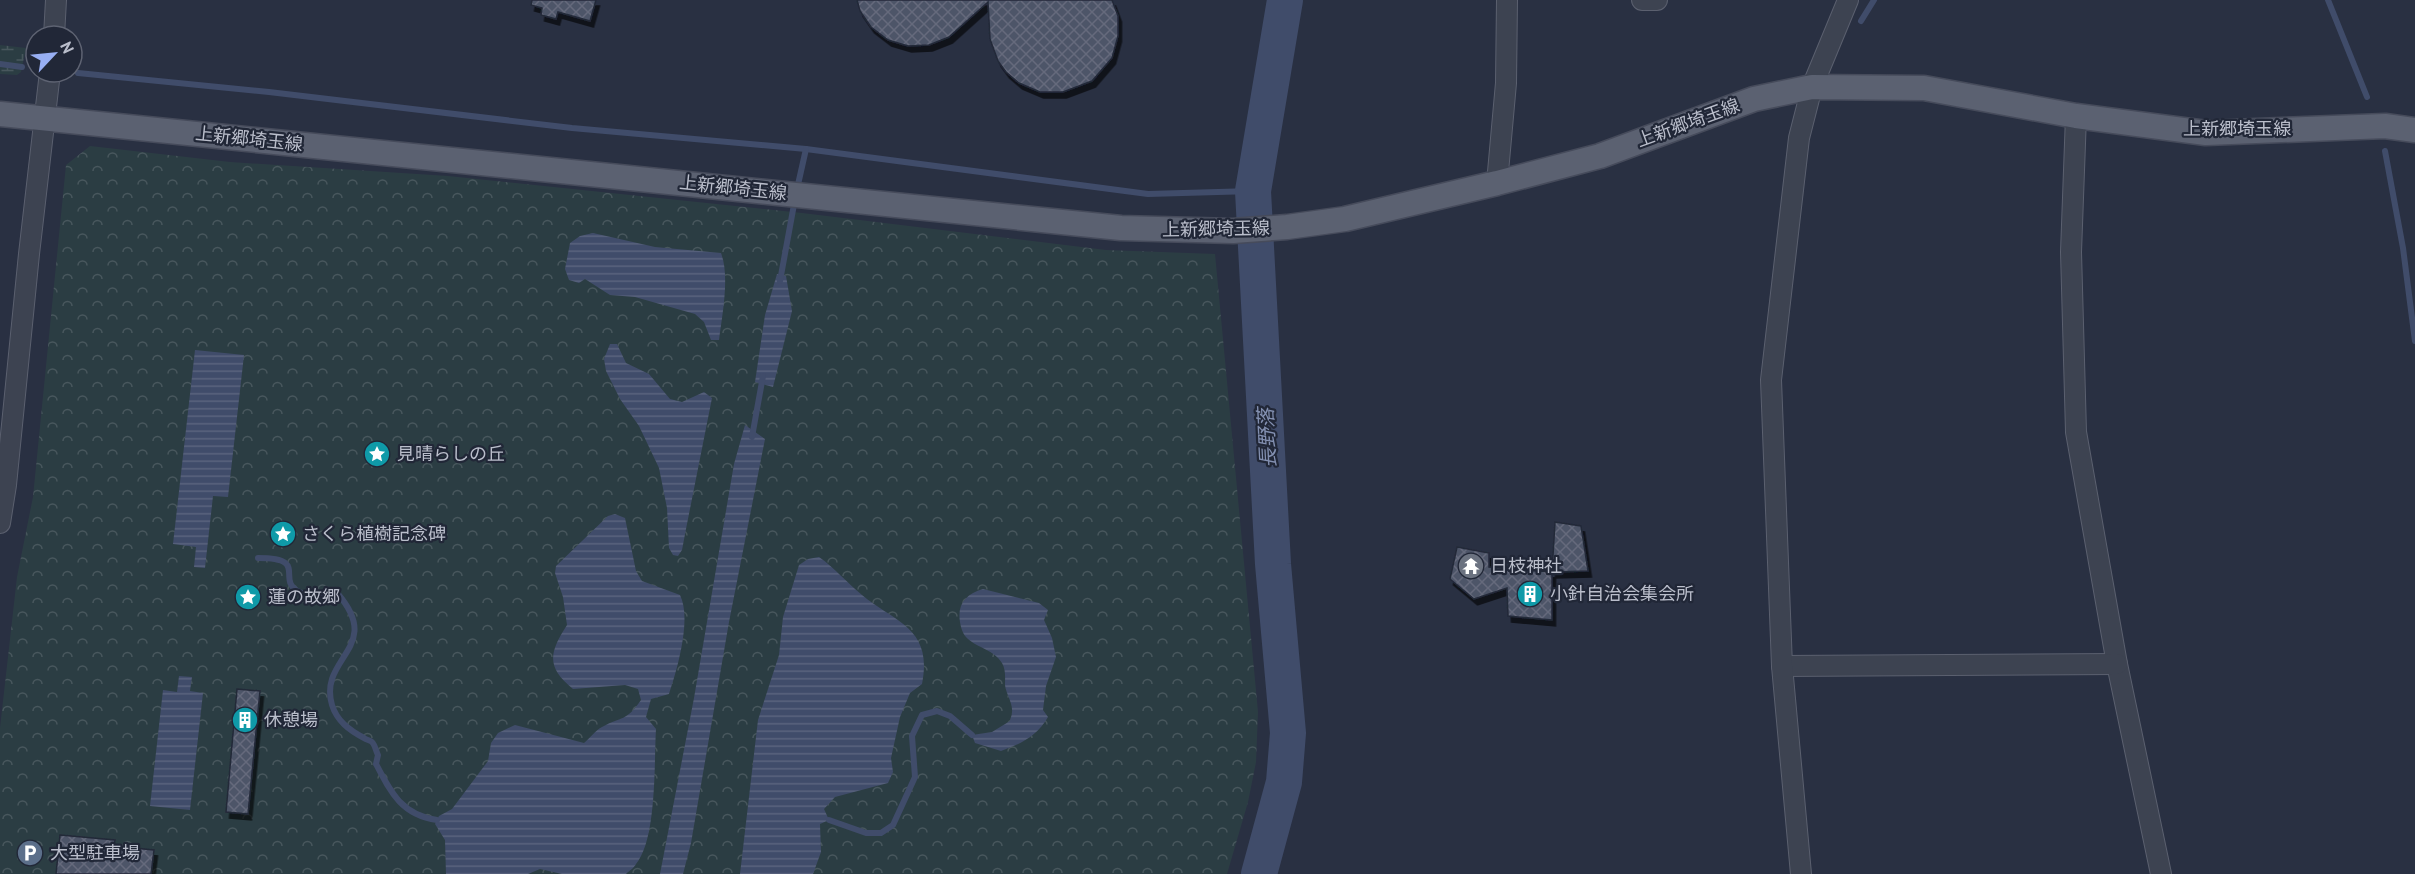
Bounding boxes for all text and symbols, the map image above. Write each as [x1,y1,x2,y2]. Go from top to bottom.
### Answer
north arrow [24,24,84,84]
text: N [56,38,79,57]
street label: 上新郷埼玉線 [1633,93,1743,152]
street label: 上新郷埼玉線 [2183,117,2291,140]
street label: 上新郷埼玉線 [194,121,304,156]
street label: 上新郷埼玉線 [678,170,788,205]
street label: 上新郷埼玉線 [1162,216,1270,241]
water label: 長野落 [1252,404,1282,469]
place icon: 見晴らしの丘 [362,439,392,469]
place label: 見晴らしの丘 [397,442,505,465]
place icon: さくら植樹記念碑 [268,519,298,549]
place label: さくら植樹記念碑 [302,522,446,545]
temple icon: 日枝神社 [1456,551,1486,581]
place label: 日枝神社 [1490,554,1562,577]
building icon: 小針自治会集会所 [1515,579,1545,609]
place icon: 蓮の故郷 [233,582,263,612]
place label: 小針自治会集会所 [1550,582,1694,605]
place label: 蓮の故郷 [268,585,340,608]
building icon: 休憩場 [230,705,260,735]
place label: 休憩場 [264,708,318,731]
parking icon: 大型駐車場 [15,838,45,868]
place label: 大型駐車場 [50,841,140,864]

